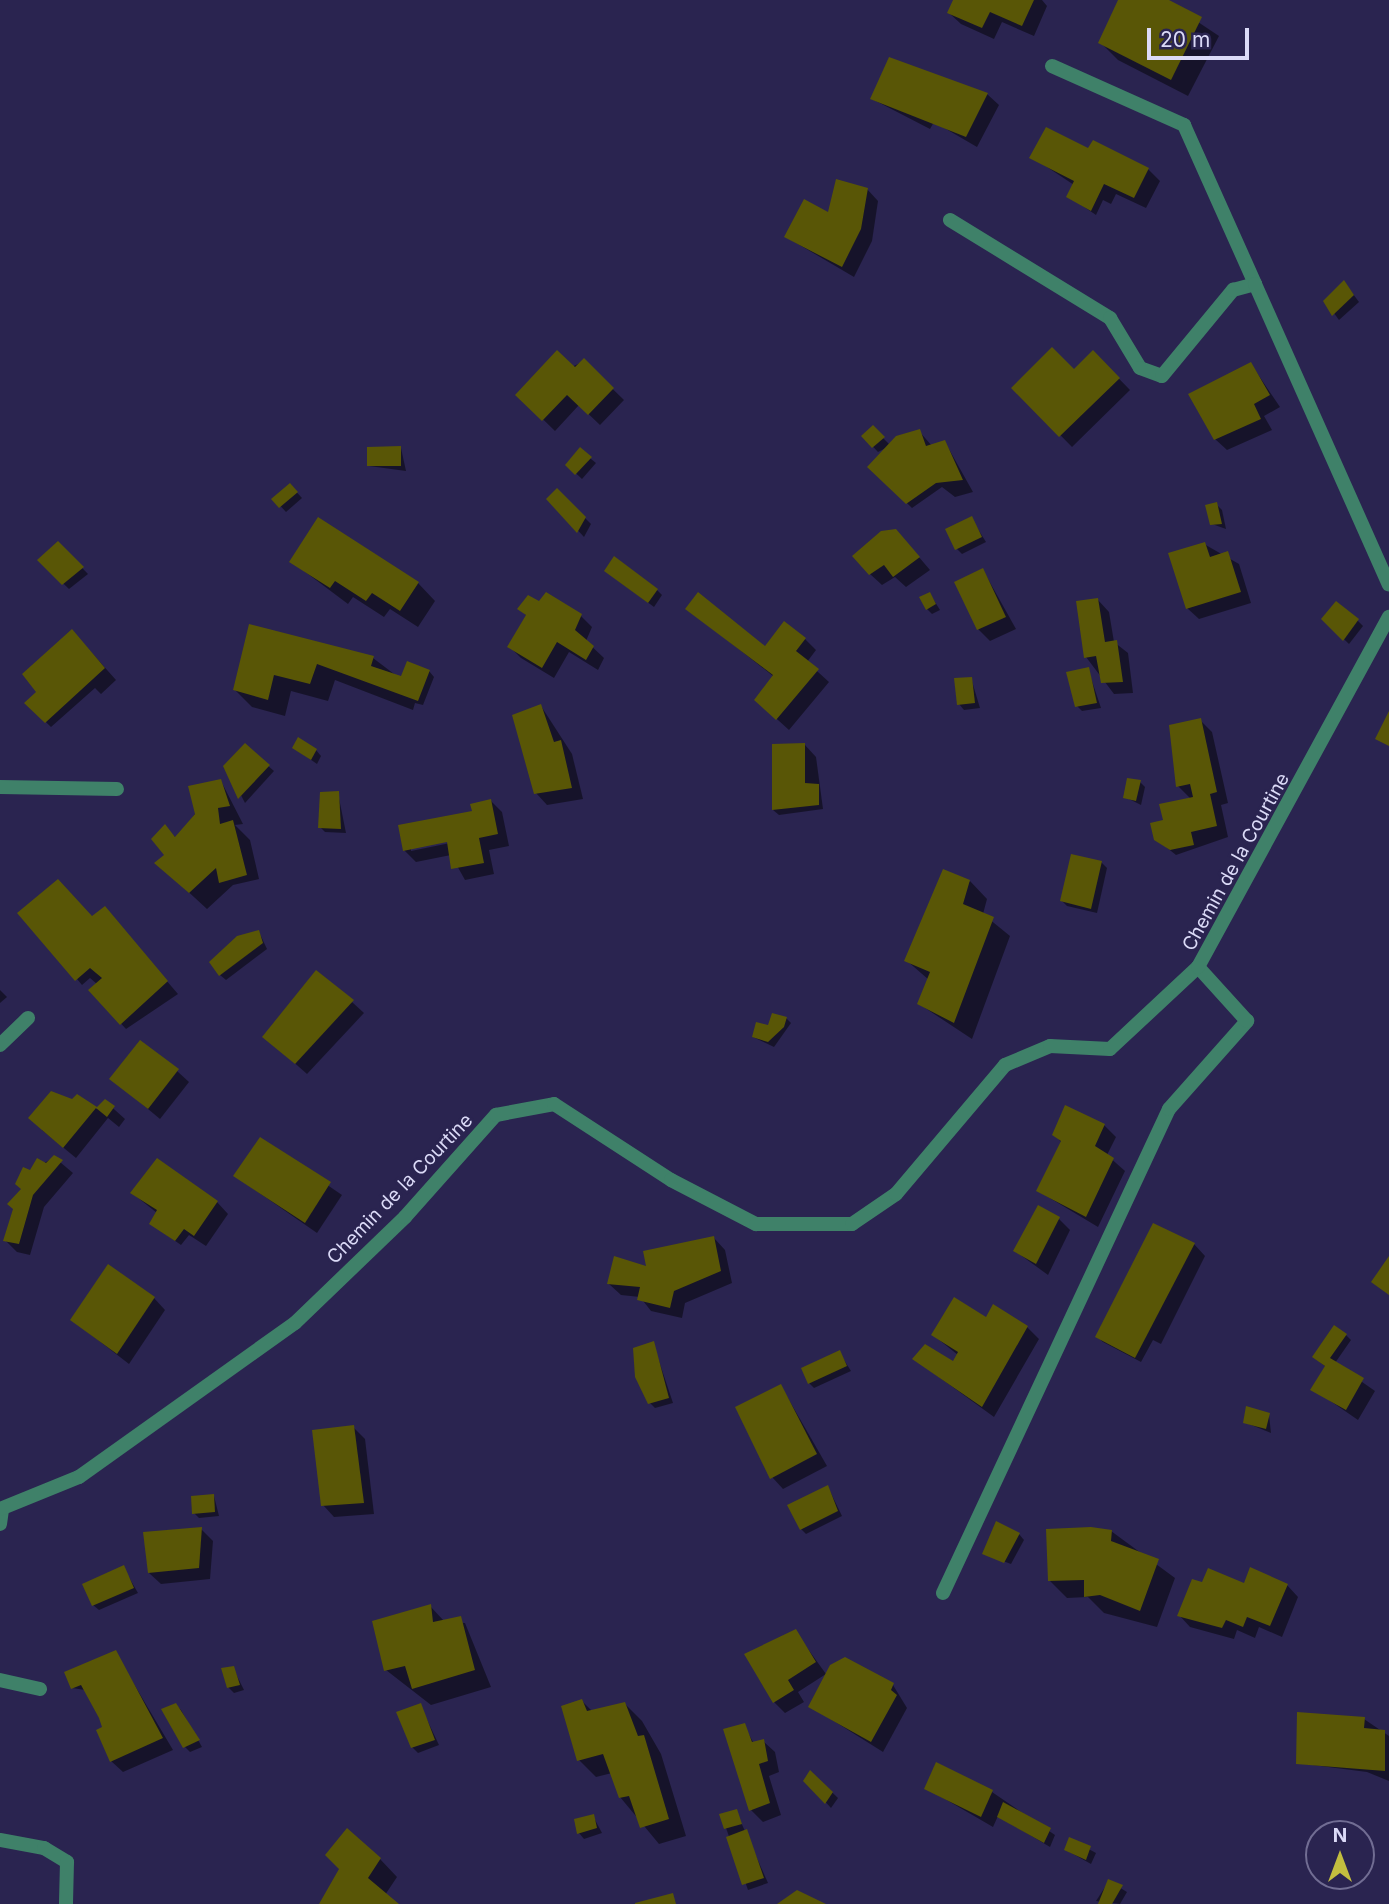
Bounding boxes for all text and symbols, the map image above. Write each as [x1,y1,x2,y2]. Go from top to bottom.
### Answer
scale bar [1151,14,1252,58]
text: 20 m [1160,27,1210,52]
street label: Chemin de la Courtine [1178,769,1294,955]
street label: Chemin de la Courtine [322,1109,478,1269]
north arrow [1305,1820,1375,1890]
text: N [1333,1824,1347,1847]

